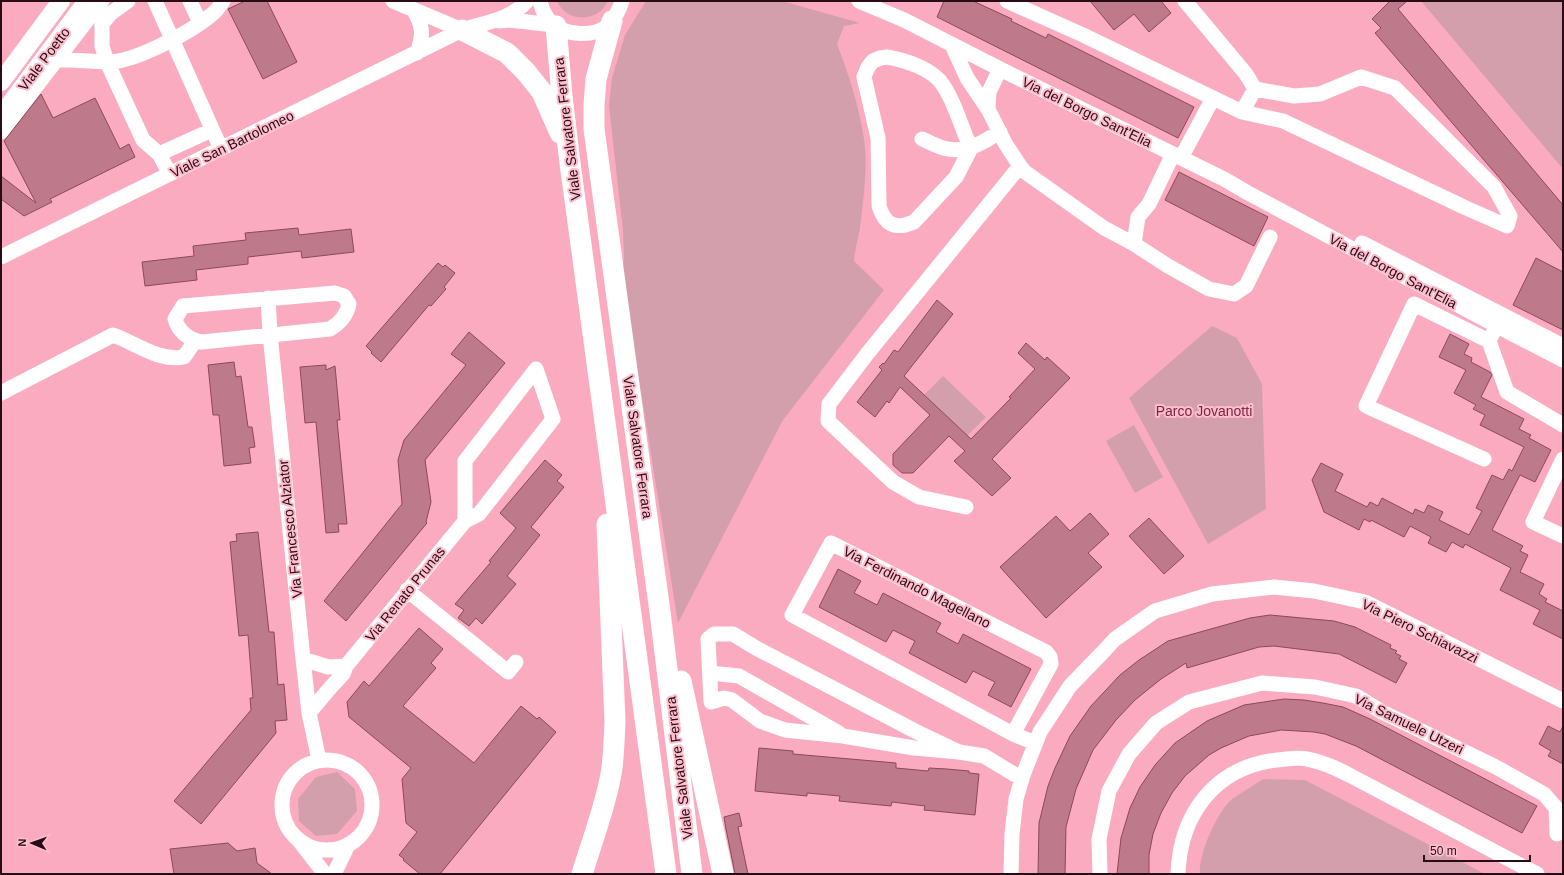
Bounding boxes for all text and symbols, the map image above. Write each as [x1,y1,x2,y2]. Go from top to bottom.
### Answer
street label: Viale Poetto [15,24,73,94]
street label: Viale Salvatore Ferrara [550,57,584,201]
street label: Via del Borgo Sant'Elia [1019,74,1155,151]
street label: Viale San Bartolomeo [168,107,296,181]
street label: Via del Borgo Sant'Elia [1326,230,1460,312]
street label: Viale Salvatore Ferrara [620,375,656,519]
park label: Parco Jovanotti [1156,403,1252,419]
street label: Via Francesco Alziator [275,459,305,599]
street label: Via Renato Prunas [362,543,448,645]
street label: Via Ferdinando Magellano [841,543,994,631]
street label: Via Piero Schiavazzi [1359,596,1481,666]
street label: Via Samuele Utzeri [1352,691,1466,757]
street label: Viale Salvatore Ferrara [662,696,696,840]
north arrow [12,823,52,863]
scale bar [1424,837,1530,863]
text: N [16,838,28,847]
text: 50 m [1430,844,1457,858]

